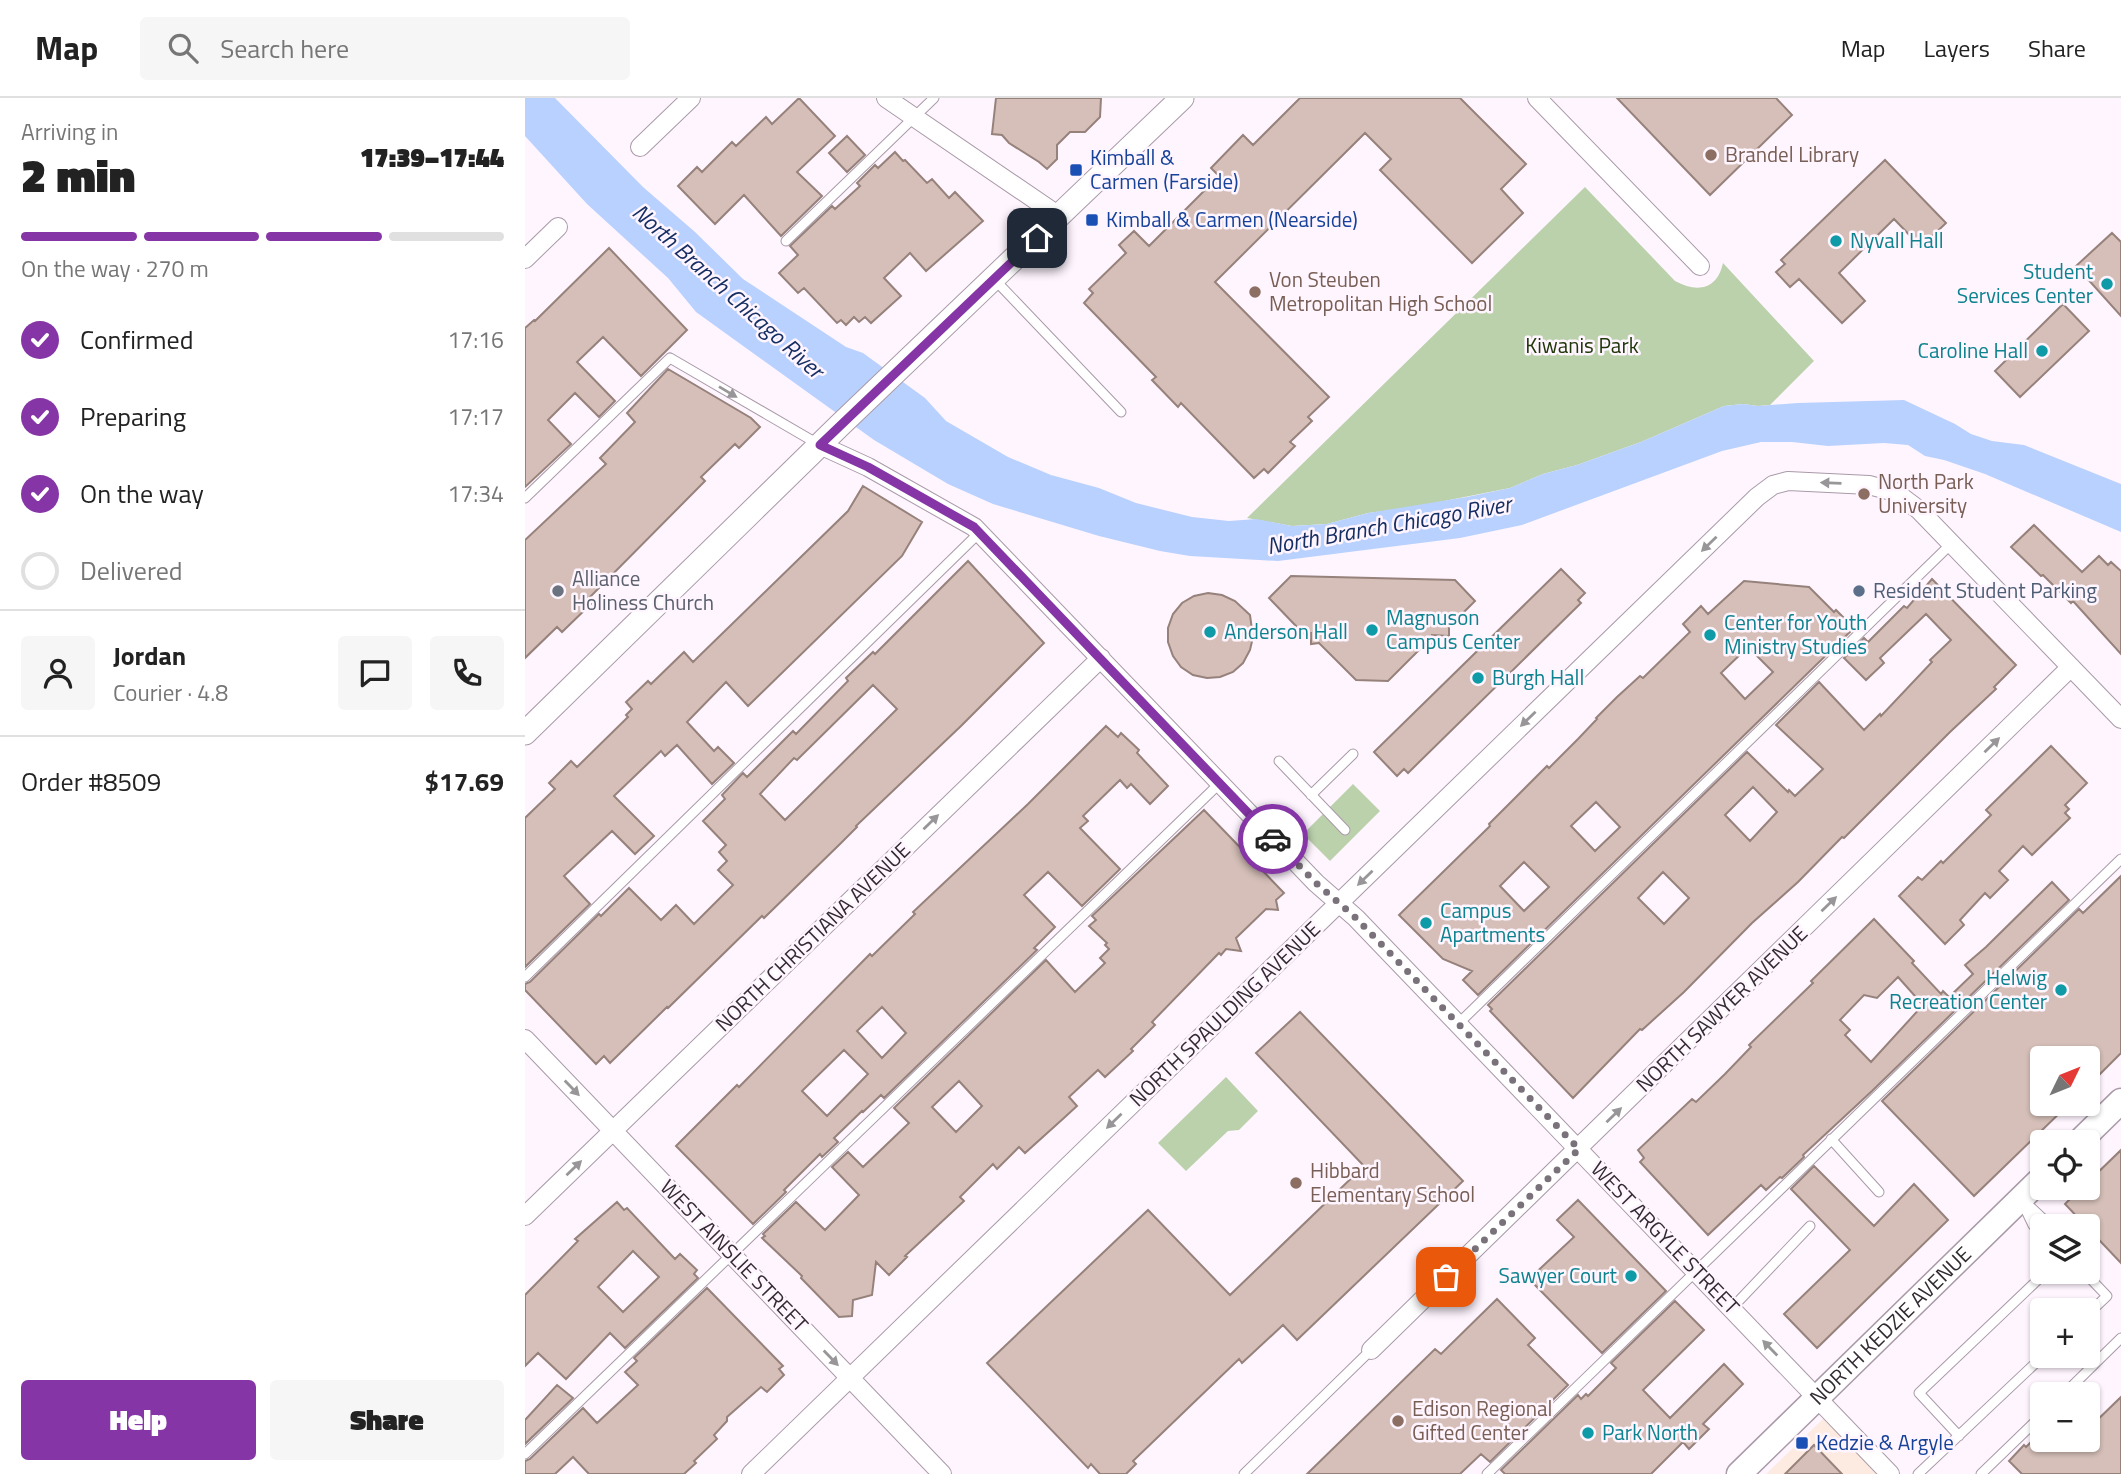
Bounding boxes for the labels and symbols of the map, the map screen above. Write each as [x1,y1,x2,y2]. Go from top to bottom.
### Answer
place label: Brandel Library [1725,138,1859,170]
place label: Kimball & Carmen (Farside) [1090,141,1238,197]
marker: Brandel Library [1703,147,1719,163]
marker: Kimball & Carmen (Farside) [1068,162,1084,178]
water label: North Branch Chicago River [625,195,834,388]
place label: Kimball & Carmen (Nearside) [1106,203,1358,235]
pin [1007,208,1067,268]
marker: Kimball & Carmen (Nearside) [1084,212,1100,228]
place label: Nyvall Hall [1850,224,1944,256]
marker: Nyvall Hall [1828,233,1844,249]
place label: Student Services Center [1957,255,2094,311]
place label: Von Steuben Metropolitan High School [1269,263,1492,319]
marker: Student Services Center [2099,276,2115,292]
marker: Von Steuben Metropolitan High School [1247,284,1263,300]
park label: Kiwanis Park [1525,329,1639,361]
place label: Caroline Hall [1918,334,2028,366]
marker: Caroline Hall [2034,343,2050,359]
one-way arrow [719,386,738,399]
place label: North Park University [1878,465,1974,521]
one-way arrow [1819,478,1841,489]
water label: North Branch Chicago River [1264,485,1516,563]
marker: North Park University [1856,486,1872,502]
one-way arrow [1701,535,1718,551]
place label: Alliance Holiness Church [572,562,714,618]
place label: Resident Student Parking [1873,574,2097,606]
marker: Alliance Holiness Church [550,583,566,599]
marker: Resident Student Parking [1851,583,1867,599]
place label: Magnuson Campus Center [1386,601,1520,657]
place label: Center for Youth Ministry Studies [1724,606,1867,662]
place label: Anderson Hall [1224,615,1348,647]
marker: Magnuson Campus Center [1364,622,1380,638]
marker: Anderson Hall [1202,624,1218,640]
marker: Center for Youth Ministry Studies [1702,627,1718,643]
place label: Burgh Hall [1492,661,1584,693]
marker: Burgh Hall [1470,670,1486,686]
one-way arrow [1520,711,1537,728]
one-way arrow [1983,737,2000,754]
courier [1238,804,1308,874]
one-way arrow [922,815,939,831]
street label: NORTH CHRISTIANA AVENUE [707,834,917,1038]
one-way arrow [1357,869,1374,885]
place label: Campus Apartments [1440,894,1545,950]
one-way arrow [1820,897,1837,913]
street label: NORTH SPAULDING AVENUE [1121,913,1327,1113]
marker: Campus Apartments [1418,915,1434,931]
street label: NORTH SAWYER AVENUE [1628,918,1814,1099]
place label: Helwig Recreation Center [1889,961,2047,1017]
marker: Helwig Recreation Center [2053,982,2069,998]
north arrow [2030,1046,2100,1116]
one-way arrow [564,1079,580,1096]
one-way arrow [1605,1106,1622,1123]
one-way arrow [1106,1113,1123,1129]
street label: WEST ARGYLE STREET [1584,1153,1748,1321]
place label: Hibbard Elementary School [1310,1154,1475,1210]
one-way arrow [565,1161,582,1177]
street label: WEST AINSLIE STREET [653,1172,816,1339]
marker: Hibbard Elementary School [1288,1175,1304,1191]
street label: NORTH KEDZIE AVENUE [1802,1238,1978,1412]
pin [1416,1247,1476,1307]
place label: Sawyer Court [1499,1259,1618,1291]
marker: Sawyer Court [1623,1268,1639,1284]
one-way arrow [1763,1340,1779,1357]
one-way arrow [823,1349,839,1366]
place label: Edison Regional Gifted Center [1412,1392,1552,1448]
marker: Edison Regional Gifted Center [1390,1413,1406,1429]
place label: Park North [1602,1416,1698,1448]
marker: Park North [1580,1425,1596,1441]
place label: Kedzie & Argyle [1816,1426,1954,1458]
marker: Kedzie & Argyle [1794,1435,1810,1451]

